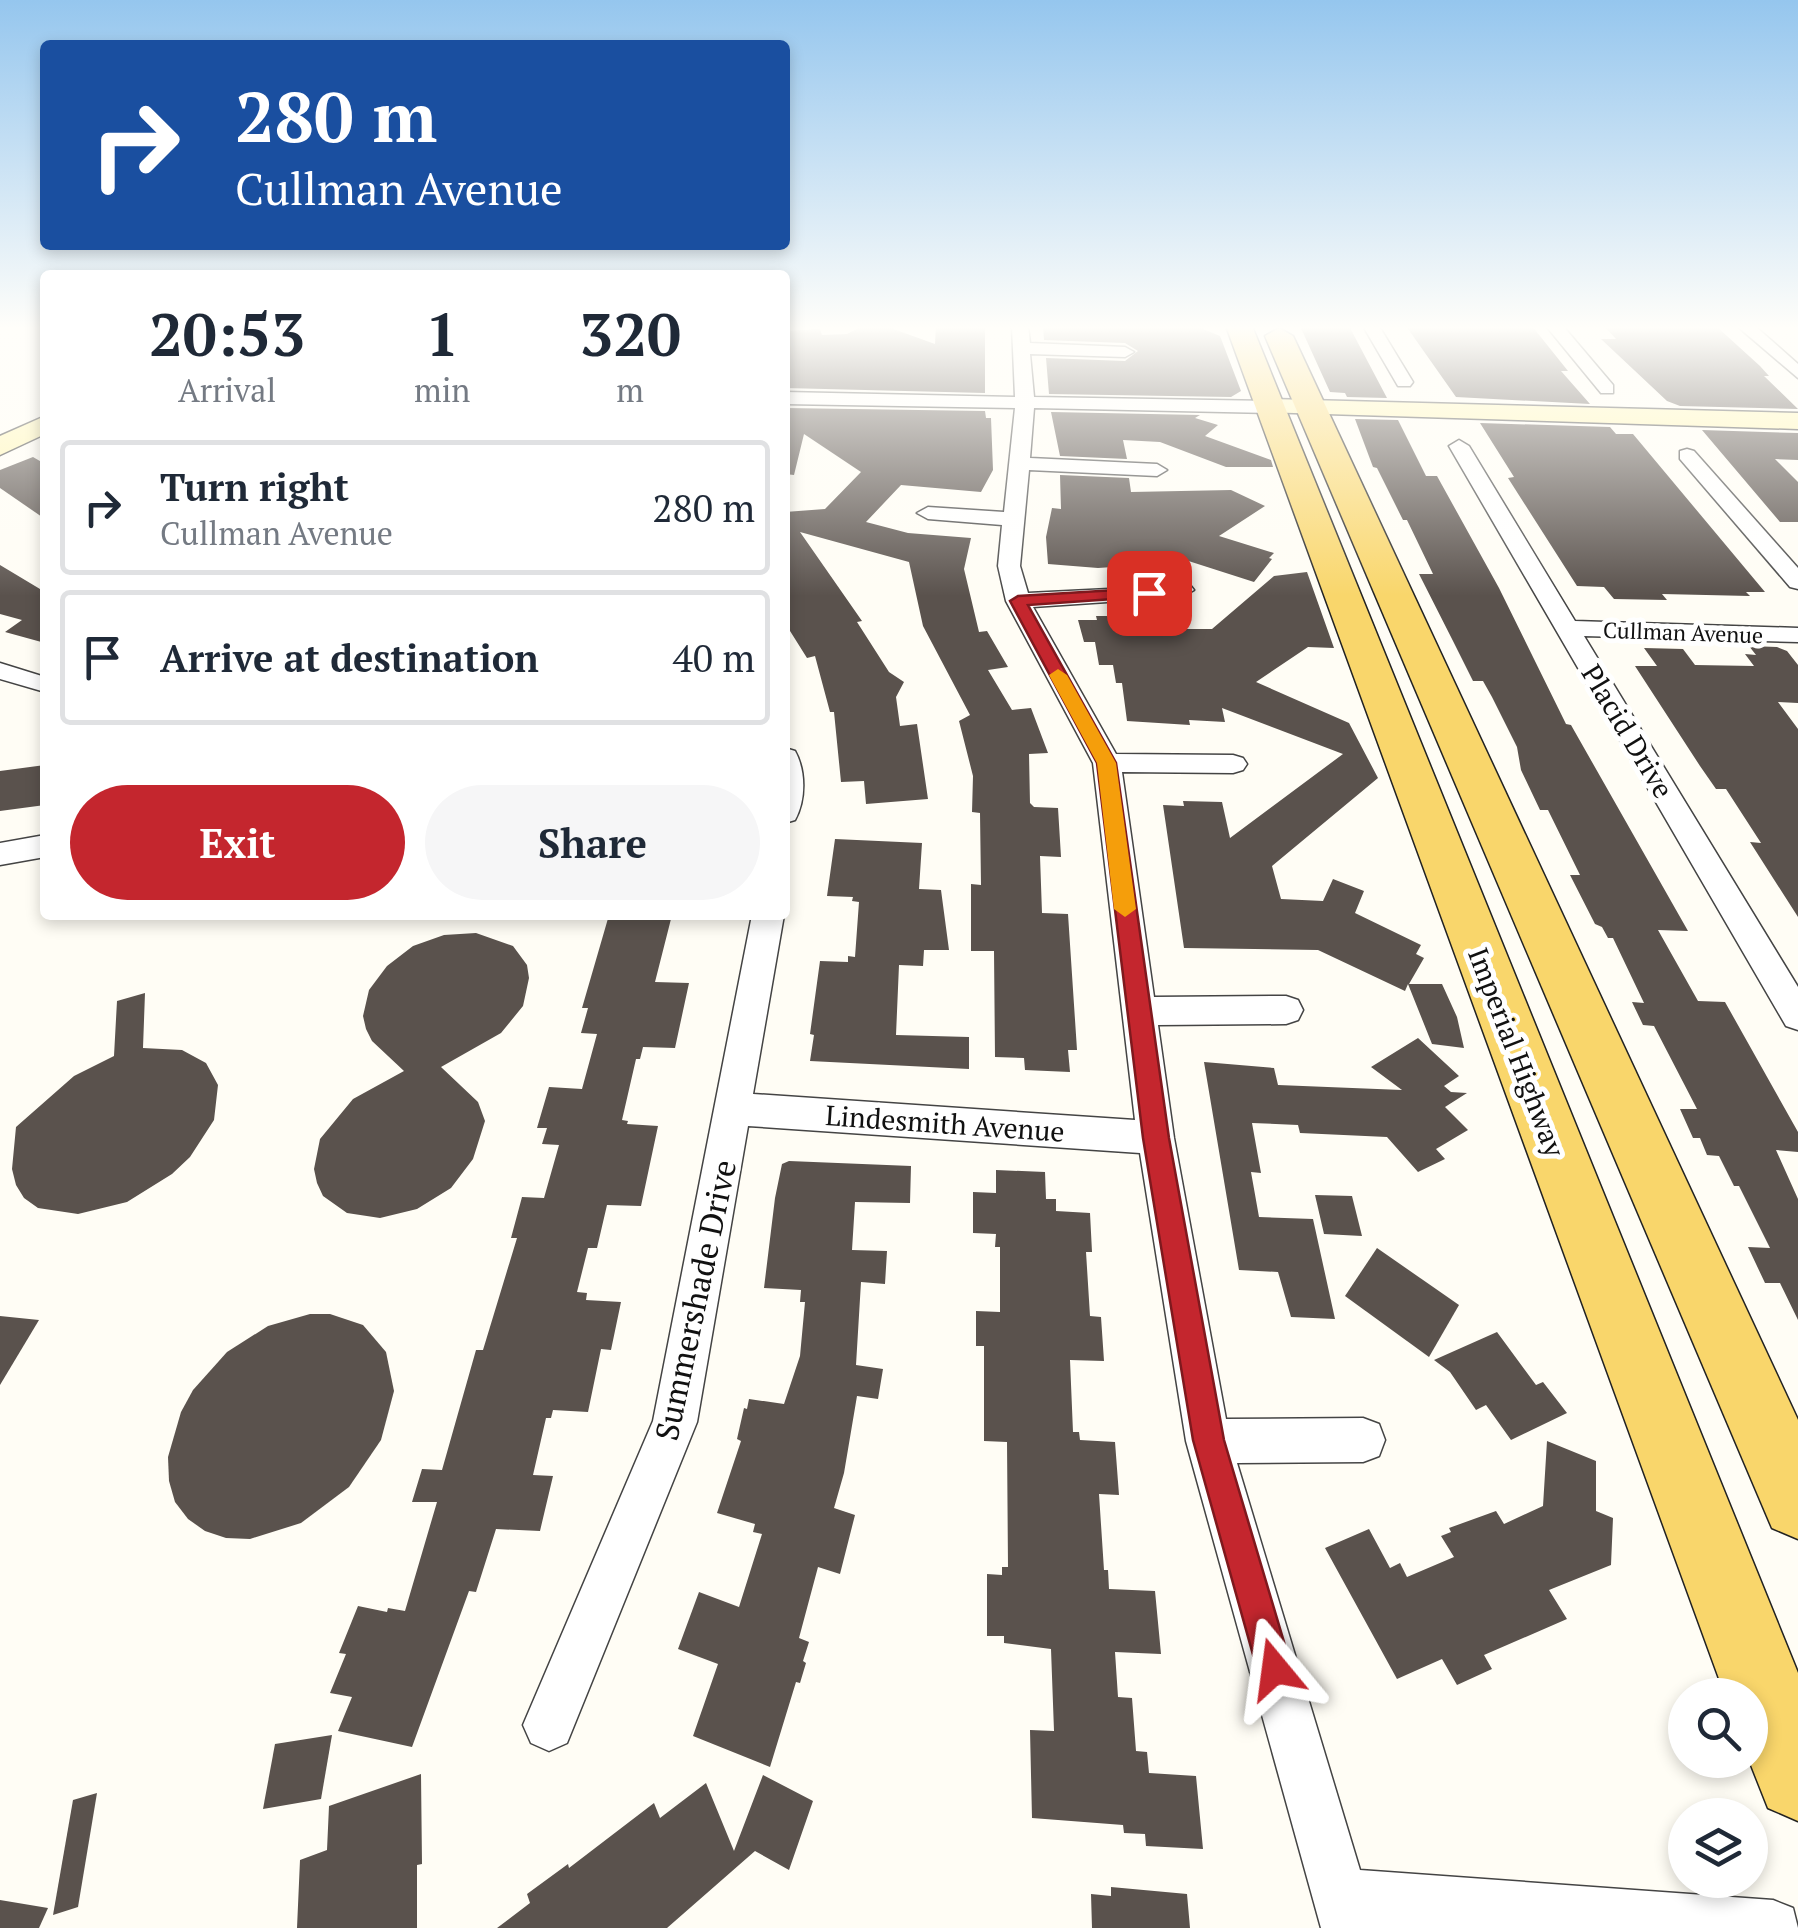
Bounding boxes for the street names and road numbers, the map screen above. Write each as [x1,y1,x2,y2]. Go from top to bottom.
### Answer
street label: Cullman Avenue [1602,615,1764,649]
street label: Placid Drive [1574,657,1682,805]
street label: Imperial Highway [1460,942,1574,1163]
street label: Lindesmith Avenue [824,1096,1066,1150]
street label: Summershade Drive [645,1156,745,1444]

